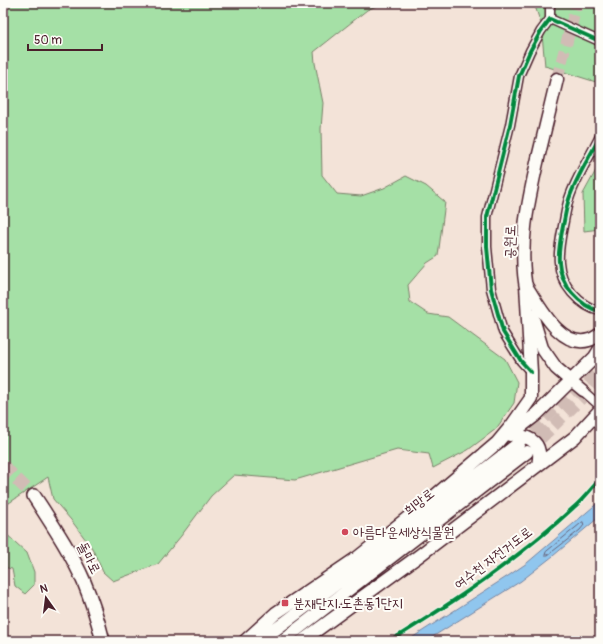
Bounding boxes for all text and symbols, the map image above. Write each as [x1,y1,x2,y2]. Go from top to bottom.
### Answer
scale bar [28,26,102,52]
text: 50 m [34,33,62,48]
street label: 공원로 [501,225,519,259]
street label: 희망로 [400,485,438,519]
street label: 여수천 자전거도로 [451,523,535,593]
place label: 아름다운세상식물원 [353,524,454,541]
marker: 아름다운세상식물원 [340,527,350,537]
street label: 돌마로 [74,539,104,577]
north arrow [26,578,66,618]
text: N [39,581,49,596]
place label: 분재단지.도촌동1단지 [293,595,403,612]
marker: 분재단지.도촌동1단지 [280,598,290,608]

